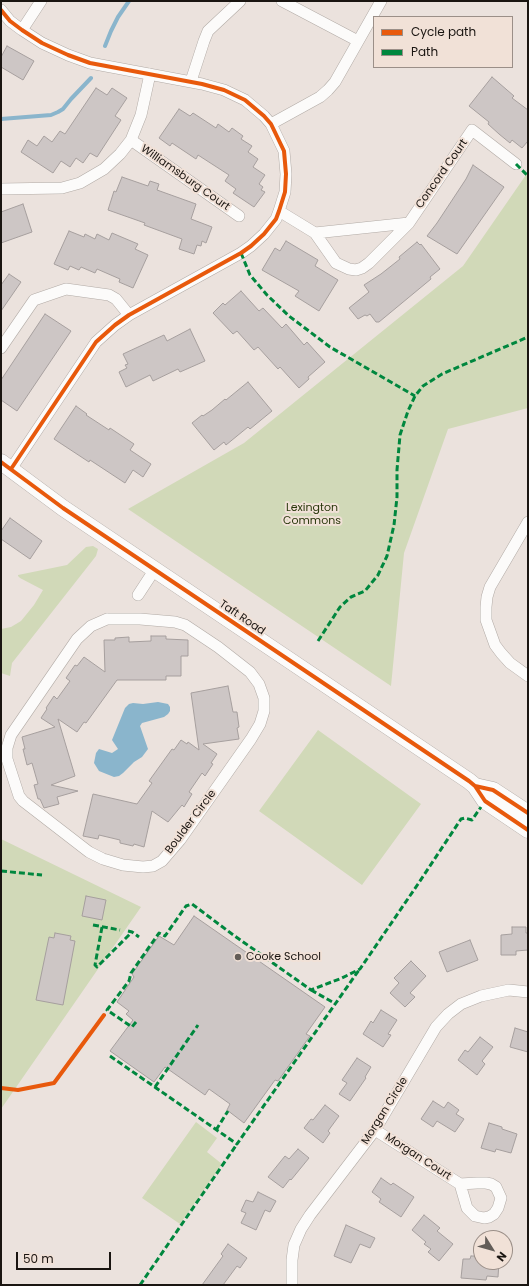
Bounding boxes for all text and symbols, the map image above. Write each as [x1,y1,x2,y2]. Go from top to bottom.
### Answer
legend [373,16,513,68]
text: Cycle path [411,23,476,40]
text: Path [411,43,438,60]
street label: Concord Court [413,137,471,211]
street label: Williamsburg Court [138,142,232,214]
park label: Lexington Commons [283,501,341,527]
street label: Taft Road [217,598,267,638]
street label: Boulder Circle [163,788,219,856]
place label: Cooke School [246,950,321,964]
marker: Cooke School [233,952,243,962]
street label: Morgan Circle [359,1075,411,1147]
street label: Morgan Court [382,1131,454,1183]
north arrow [473,1230,513,1270]
scale bar [18,1244,113,1270]
text: N [493,1248,511,1265]
text: 50 m [23,1250,54,1267]

